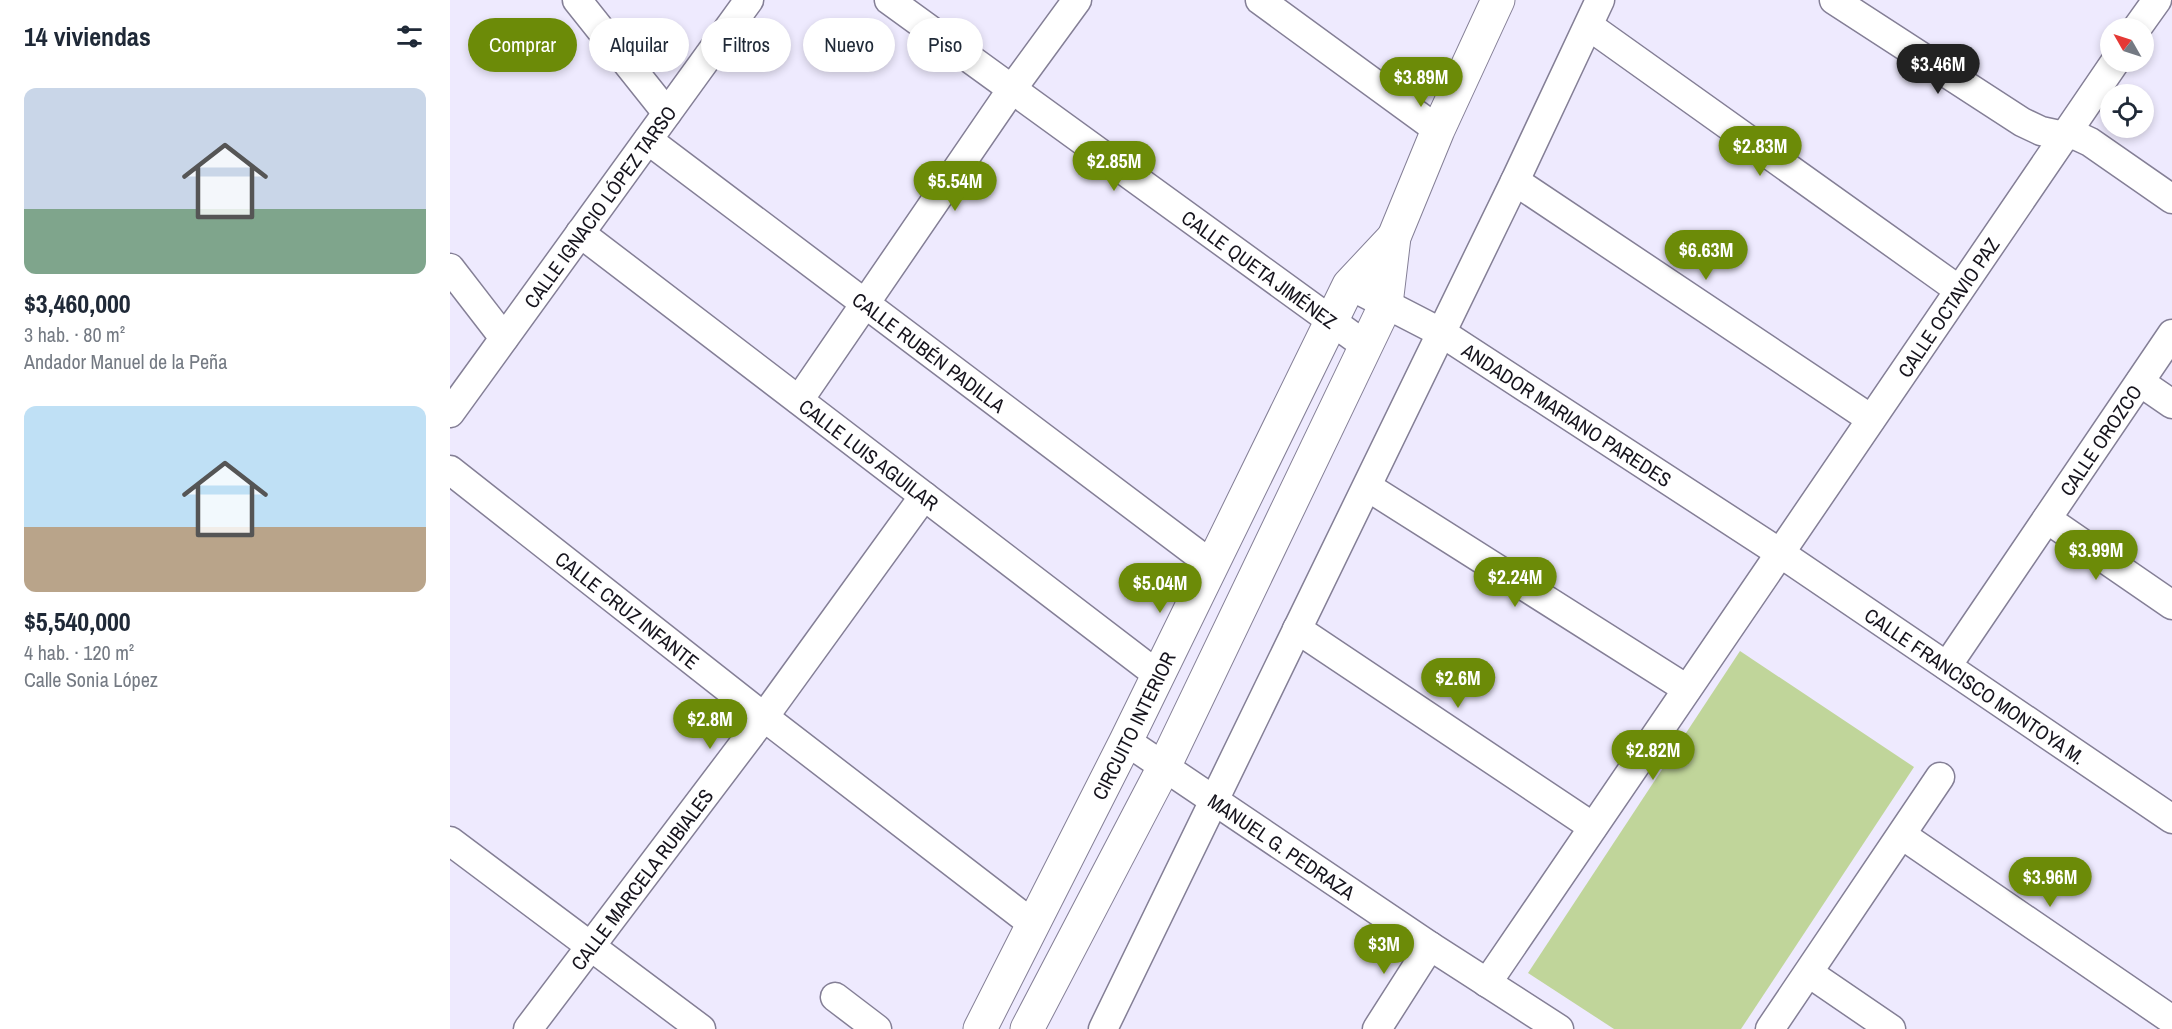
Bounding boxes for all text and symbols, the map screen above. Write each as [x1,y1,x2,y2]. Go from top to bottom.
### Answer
chip: Comprar [468,18,577,72]
chip: Alquilar [589,18,689,72]
chip: Filtros [701,18,791,72]
chip: Nuevo [803,18,895,72]
chip: Piso [907,18,983,72]
north arrow [2100,18,2154,72]
map controls [2100,18,2154,138]
text: 14 viviendas [24,19,151,54]
icon: filters [393,20,426,53]
pin: $3.46M [1889,44,1987,95]
text: $3.46M [1911,50,1965,77]
pin: $3.89M [1372,57,1470,108]
text: $3.89M [1394,63,1448,90]
button: locate [2100,84,2154,138]
street label: CALLE IGNACIO LÓPEZ TARSO [517,100,682,313]
pin: $2.83M [1711,126,1809,177]
icon: home [171,127,279,235]
text: $2.83M [1733,132,1787,159]
pin: $2.85M [1065,141,1163,192]
text: $2.85M [1087,147,1141,174]
pin: $5.54M [906,161,1004,212]
text: $5.54M [928,167,982,194]
street label: CALLE QUETA JIMÉNEZ [1177,203,1343,334]
pin: $6.63M [1657,230,1755,281]
street label: CALLE OCTAVIO PAZ [1891,232,2005,382]
text: $6.63M [1679,236,1733,263]
street label: CALLE RUBÉN PADILLA [847,285,1011,418]
text: $3,460,000 [24,286,131,321]
text: 3 hab. · 80 m² [24,321,125,348]
street label: ANDADOR MARIANO PAREDES [1456,336,1677,493]
text: Andador Manuel de la Peña [24,348,227,375]
street label: CALLE OROZCO [2053,379,2147,501]
street label: CALLE LUIS AGUILAR [794,392,945,516]
icon: home [171,445,279,553]
pin: $3.99M [2047,530,2145,581]
text: $3.99M [2069,536,2123,563]
street label: CALLE CRUZ INFANTE [550,545,705,675]
pin: $2.24M [1466,557,1564,608]
pin: $5.04M [1111,563,1209,614]
text: $2.24M [1488,563,1542,590]
text: $5.04M [1133,569,1187,596]
street label: CALLE FRANCISCO MONTOYA M. [1860,601,2091,770]
text: $5,540,000 [24,604,131,639]
text: 4 hab. · 120 m² [24,639,134,666]
street label: CIRCUITO INTERIOR [1085,647,1181,804]
pin: $2.6M [1416,658,1500,709]
text: $2.6M [1435,664,1481,691]
text: Calle Sonia López [24,666,158,693]
pin: $2.8M [668,699,752,750]
text: $2.8M [687,705,733,732]
pin: $2.82M [1604,730,1702,781]
text: $2.82M [1626,736,1680,763]
street label: CALLE MARCELA RUBIALES [564,783,719,975]
street label: MANUEL G. PEDRAZA [1203,787,1361,905]
pin: $3.96M [2001,857,2099,908]
text: $3.96M [2023,863,2077,890]
pin: $3M [1355,924,1413,975]
text: $3M [1368,930,1400,957]

